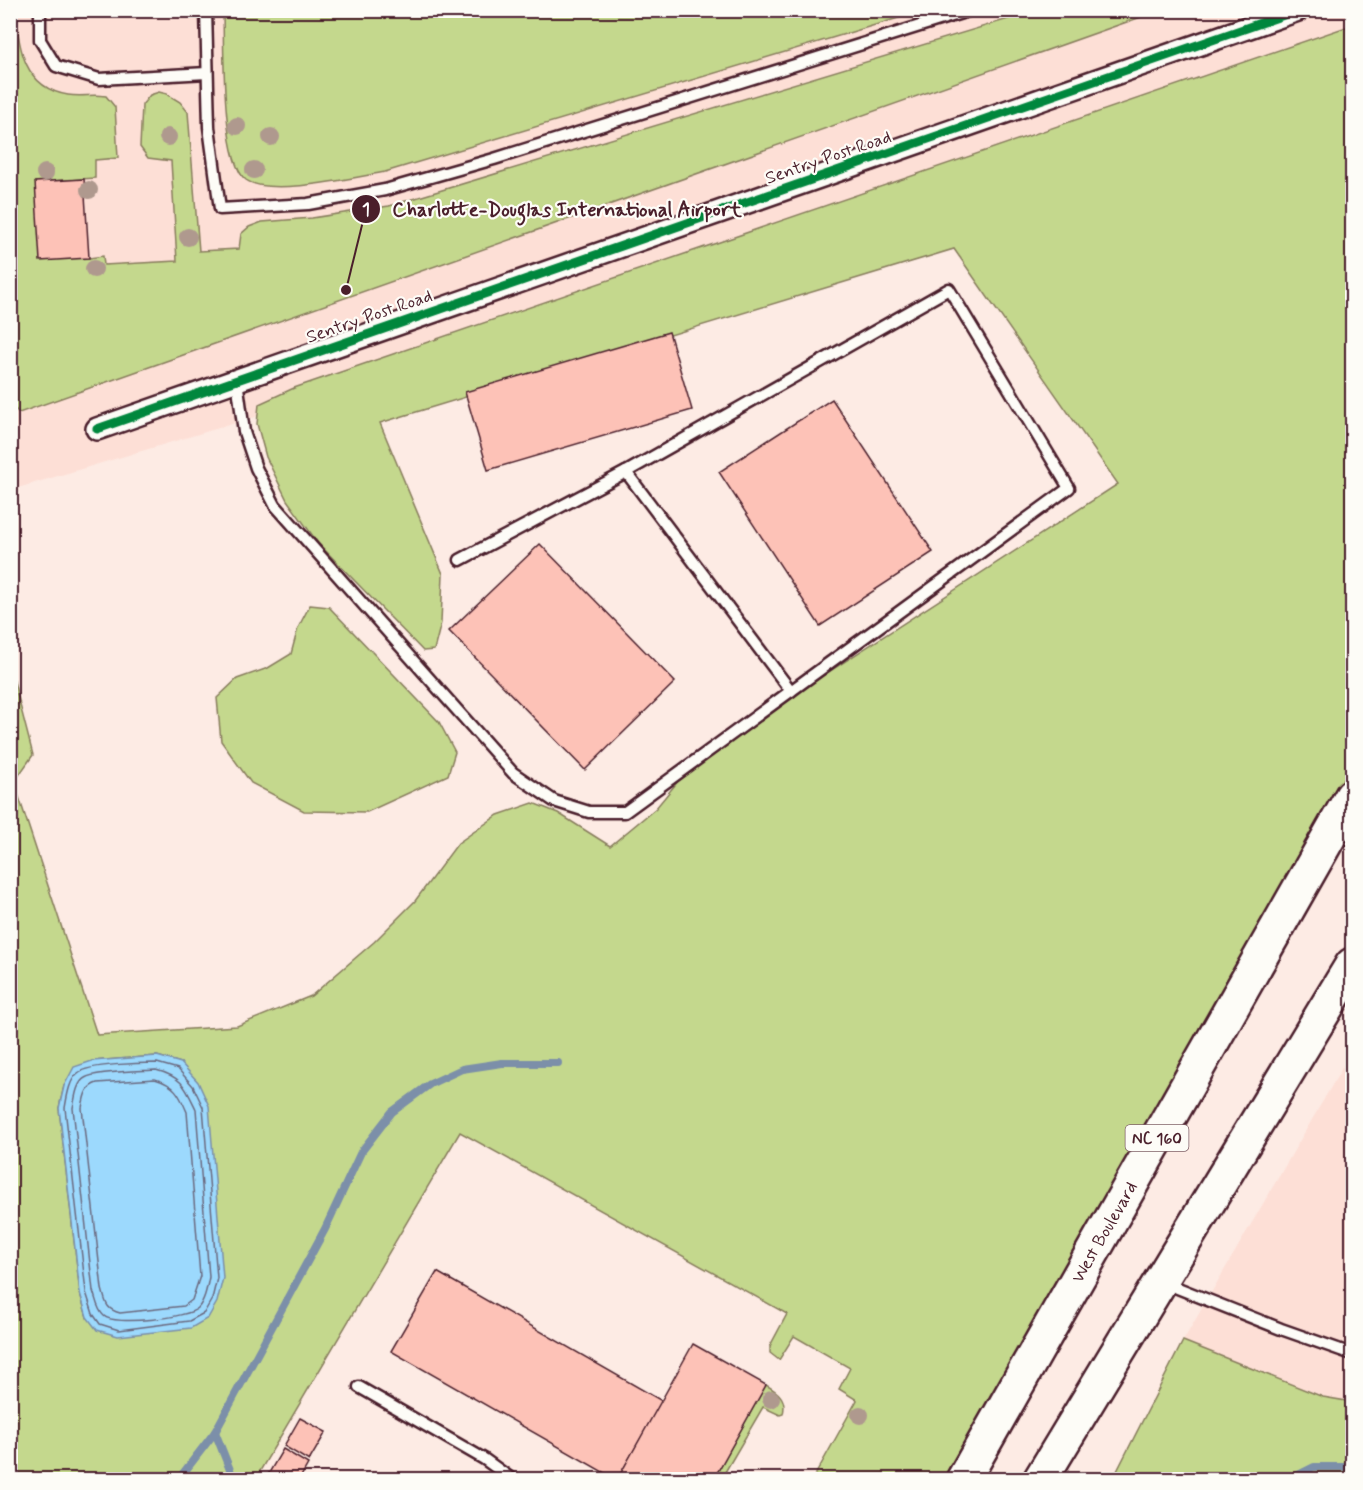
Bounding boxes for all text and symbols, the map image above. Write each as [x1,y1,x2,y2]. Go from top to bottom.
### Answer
street label: Sentry Post Road [762,125,895,191]
callout: Charlotte-Douglas International Airport [351,190,752,228]
text: Charlotte-Douglas International Airport [392,197,743,226]
text: 1 [362,198,370,222]
street label: Sentry Post Road [303,284,436,350]
road number: NC 160 [1126,1125,1188,1151]
street label: West Boulevard [1066,1177,1144,1288]

